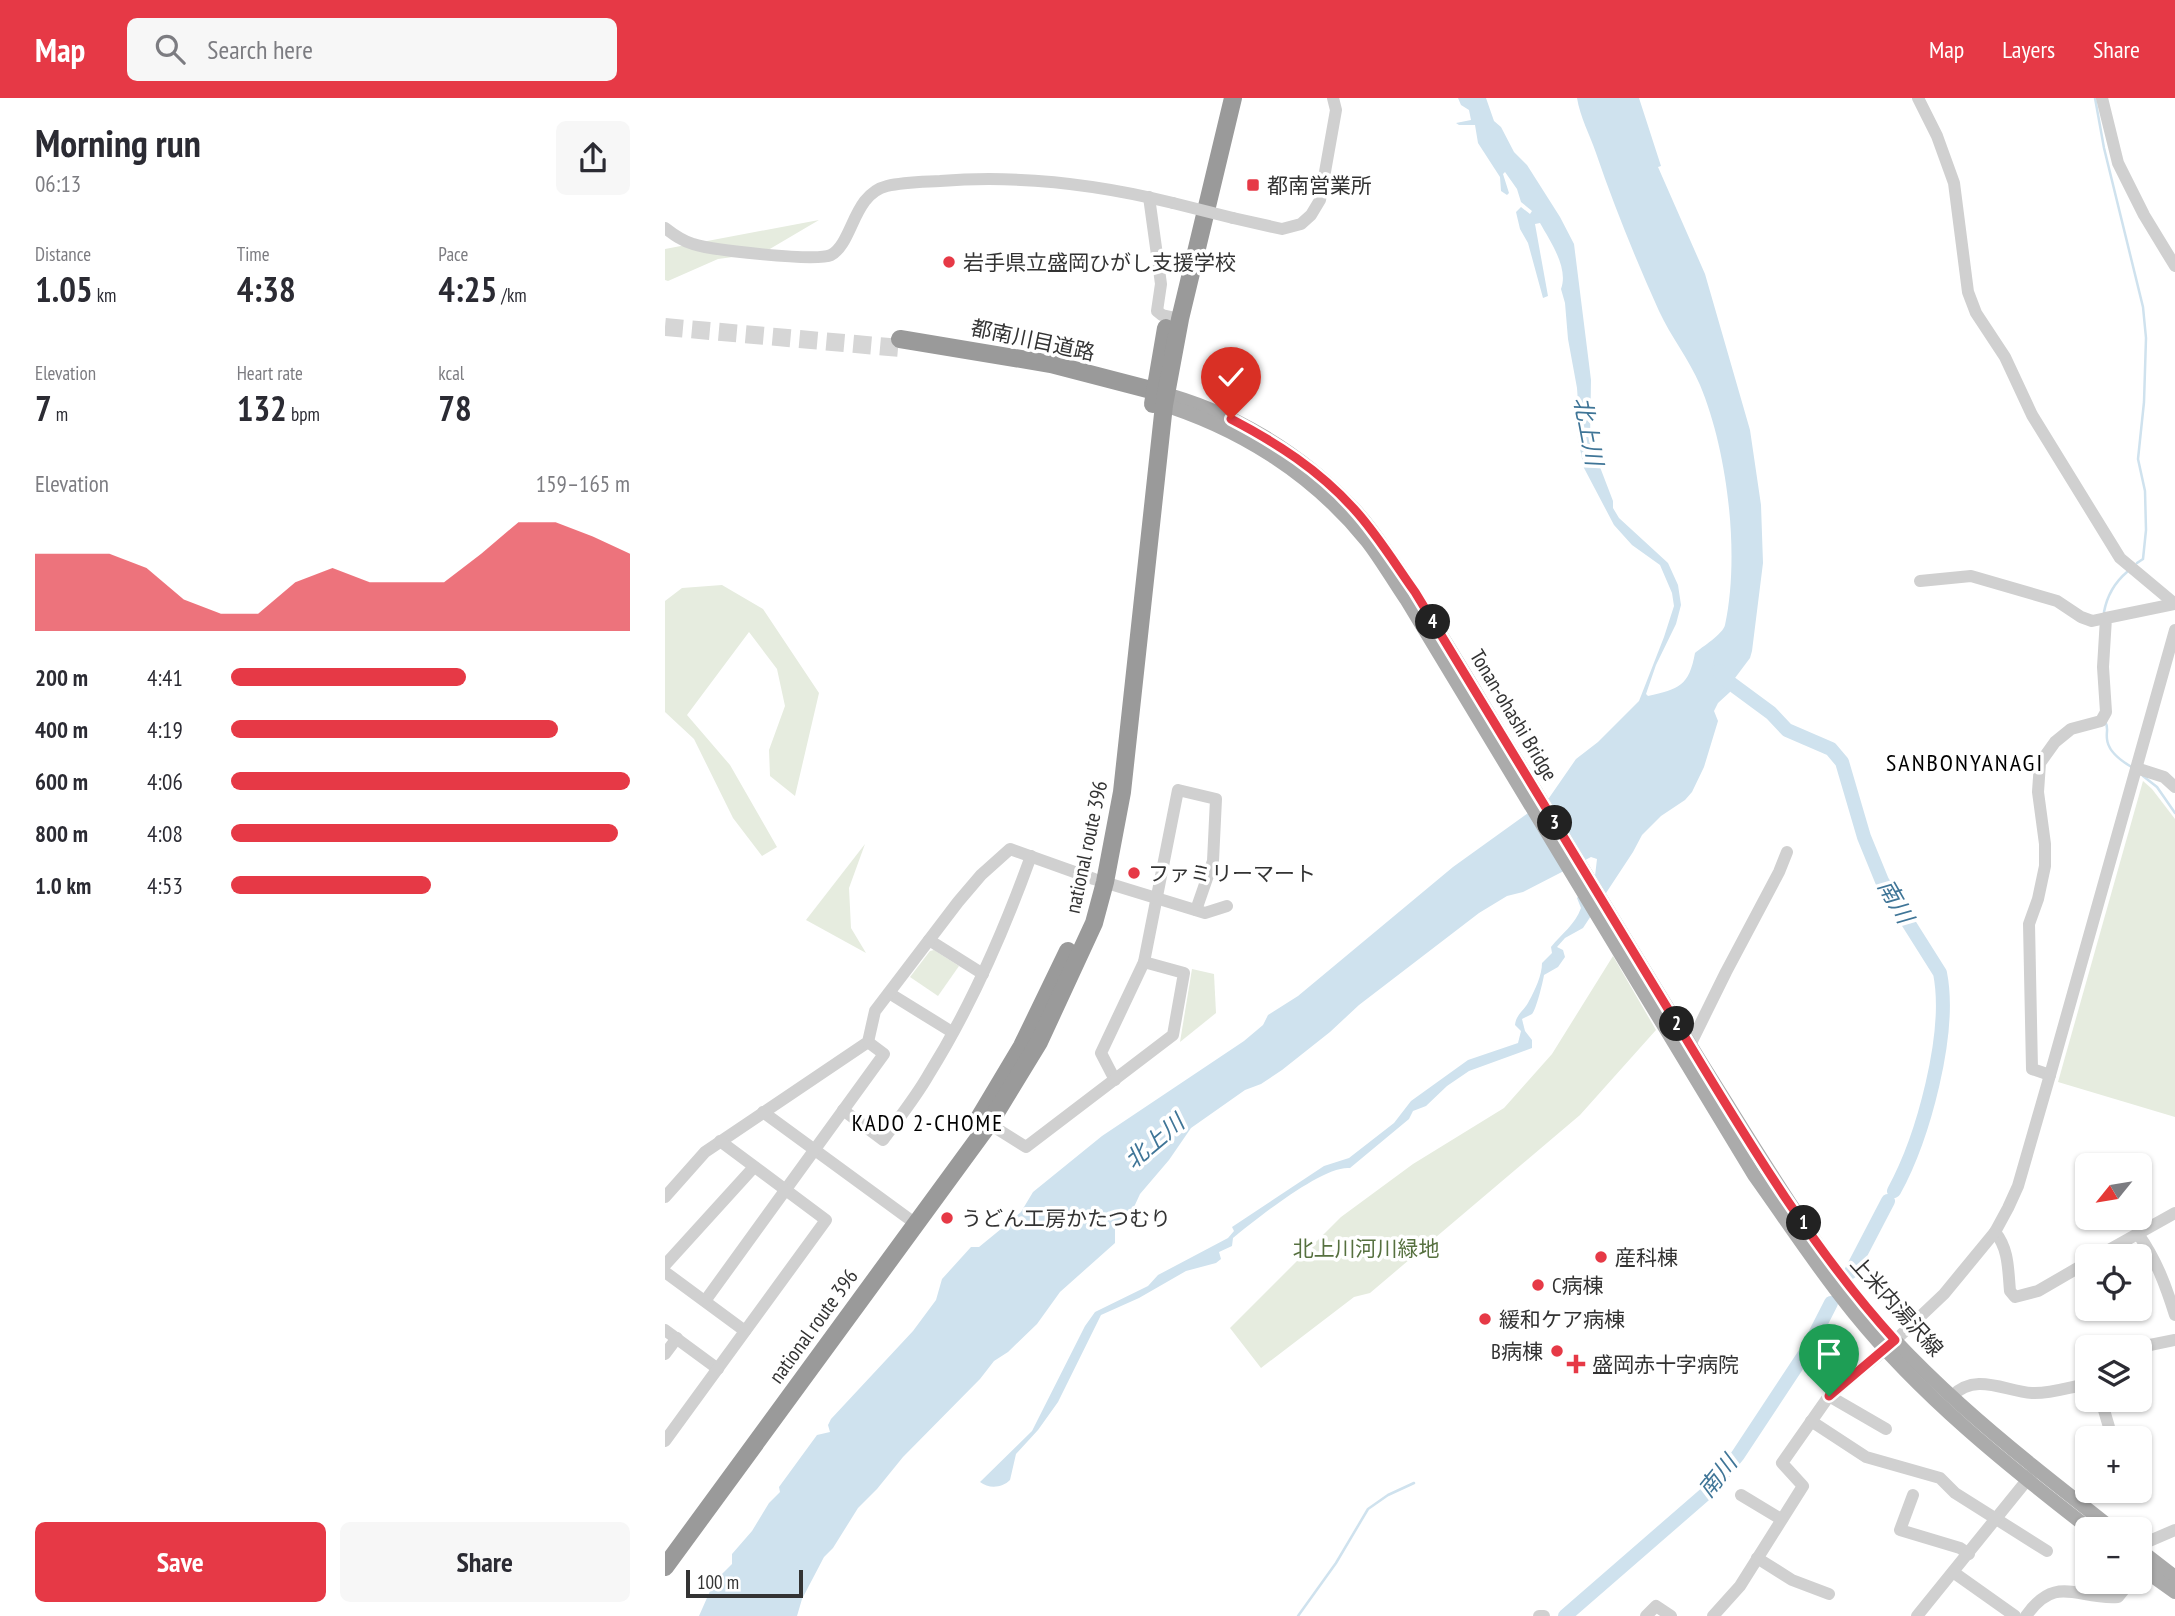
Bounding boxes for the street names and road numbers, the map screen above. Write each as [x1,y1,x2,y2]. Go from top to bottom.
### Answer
street label: 都南川目道路 [969,314,1097,366]
street label: Tonan-ohashi Bridge [1464,644,1564,786]
street label: national route 396 [1059,778,1113,916]
street label: 上米内湯沢線 [1845,1250,1949,1362]
street label: national route 396 [762,1263,864,1389]

